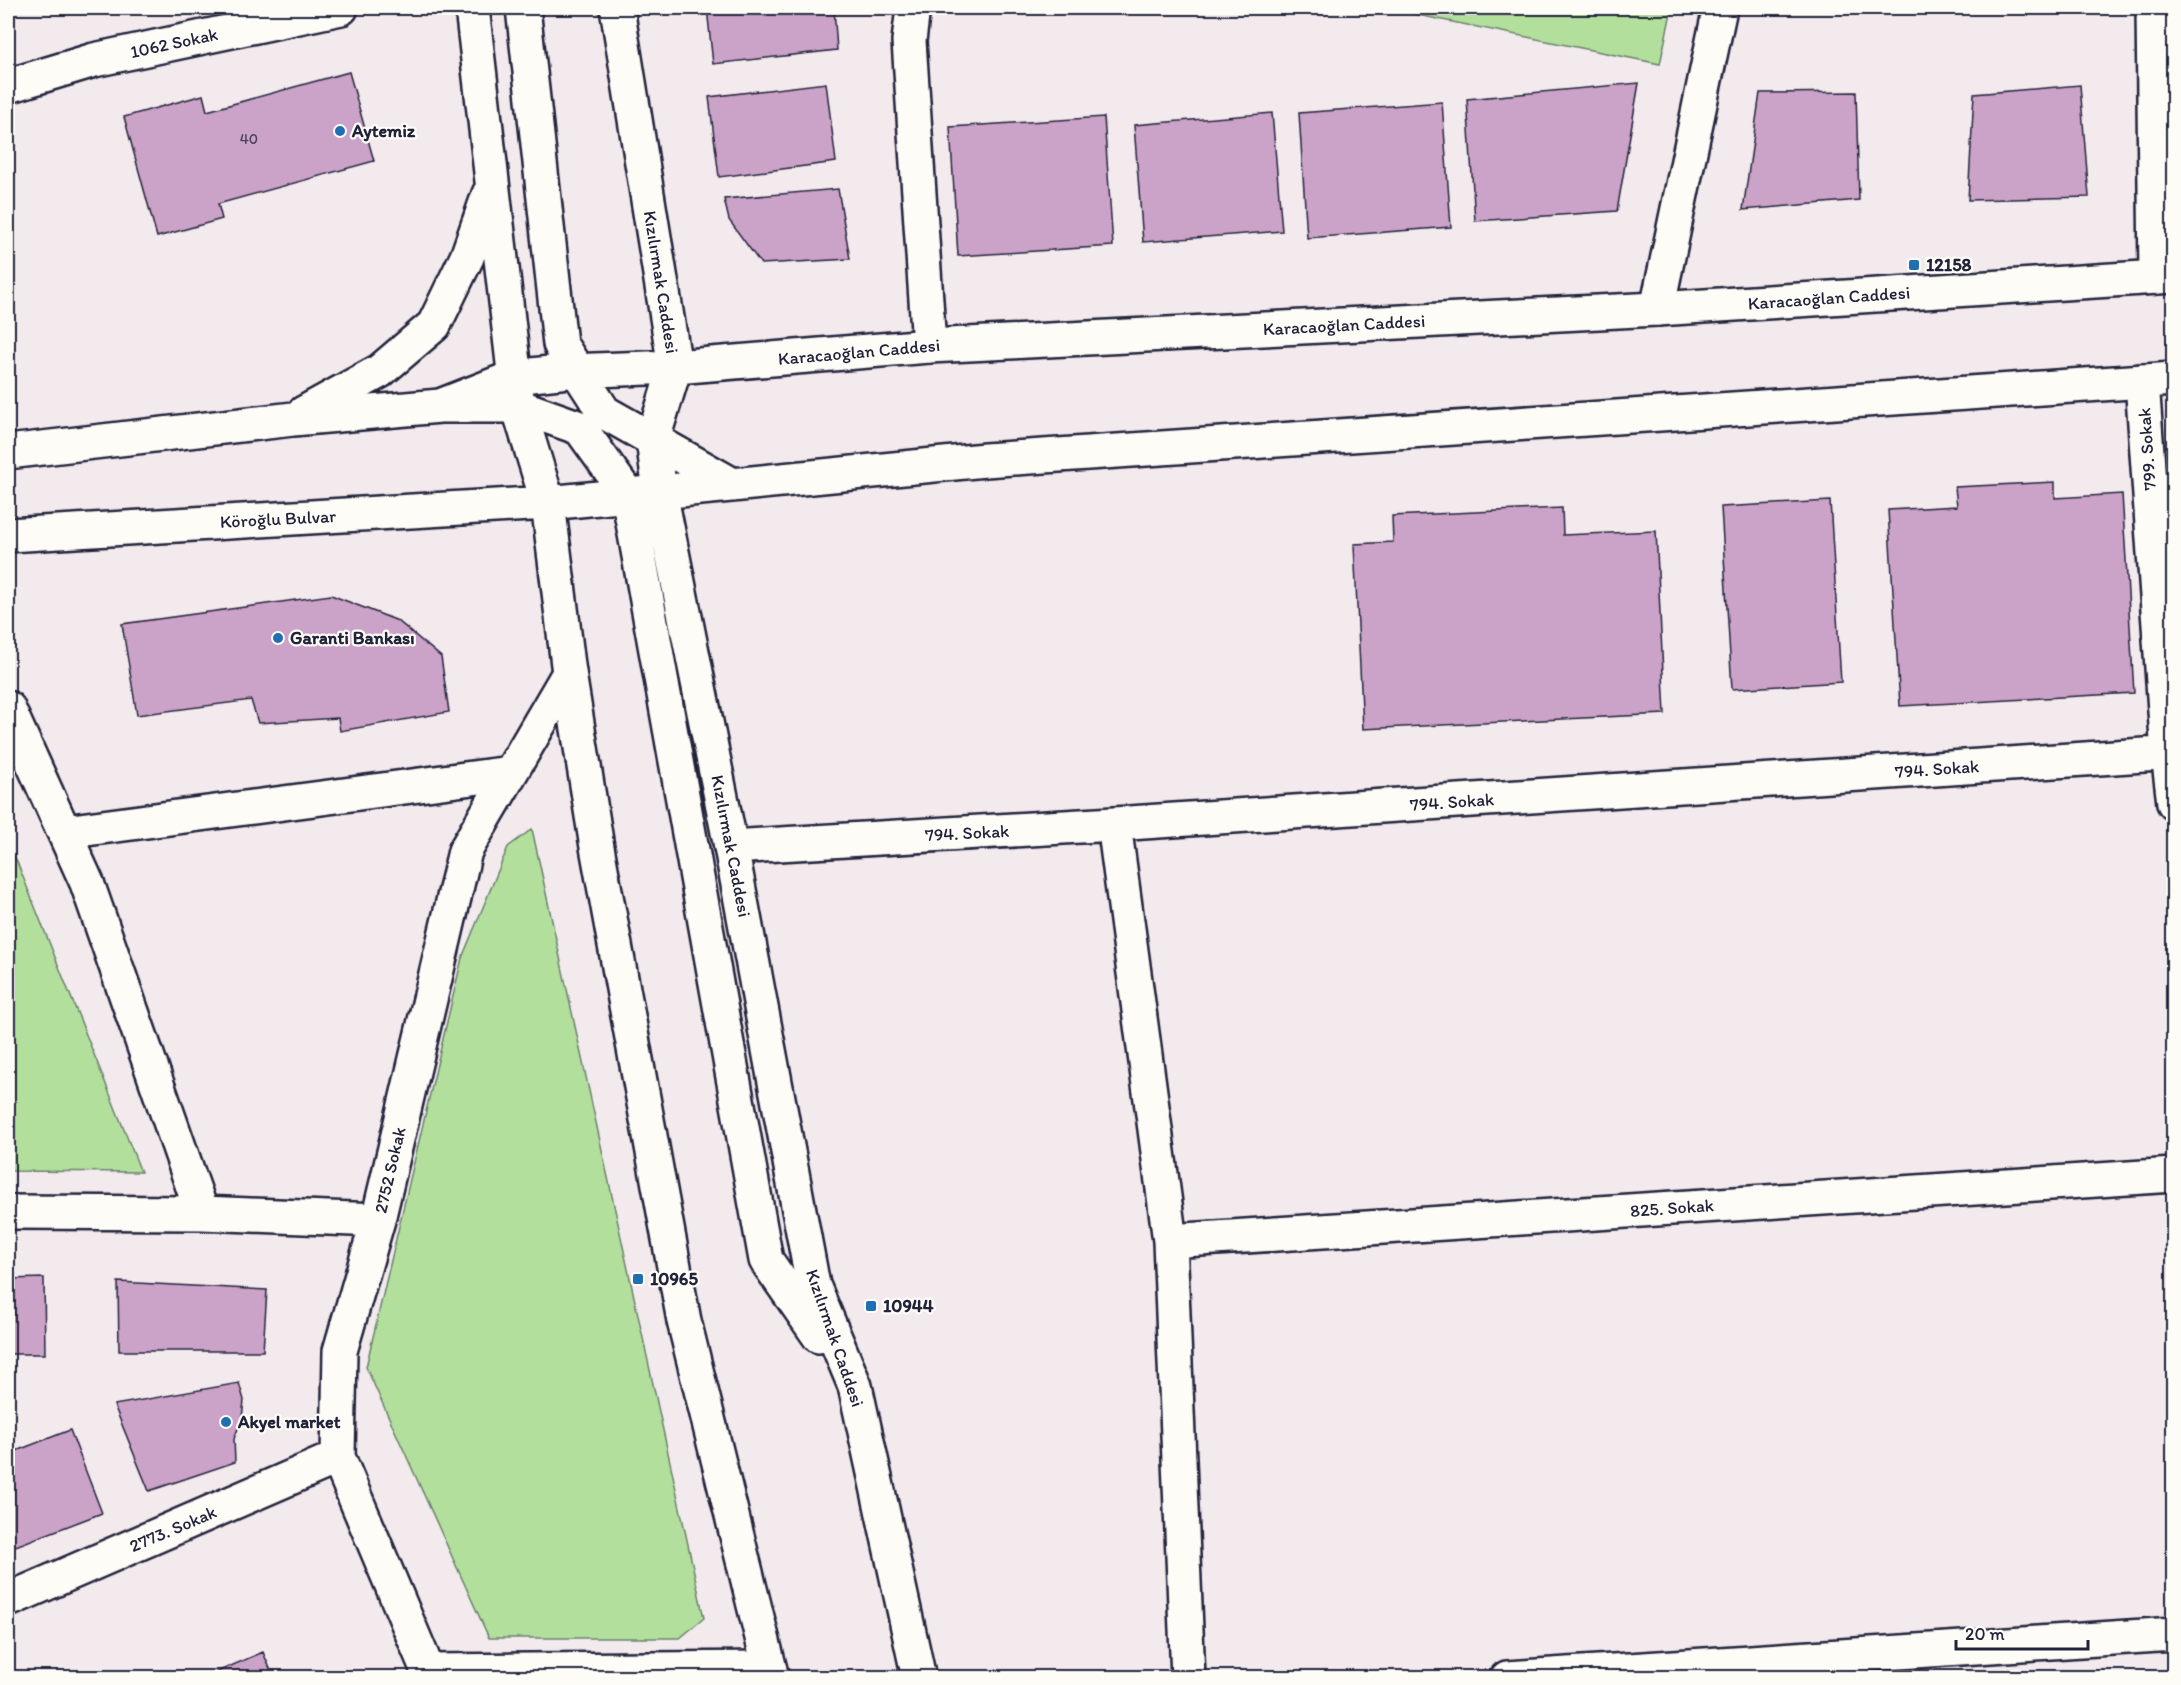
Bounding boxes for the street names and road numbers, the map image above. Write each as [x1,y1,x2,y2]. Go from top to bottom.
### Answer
street label: 1062 Sokak [128,23,220,63]
street label: Kızılırmak Caddesi [639,209,683,355]
street label: Karacaoğlan Caddesi [1747,281,1911,315]
street label: Karacaoğlan Caddesi [1262,310,1426,340]
street label: Karacaoğlan Caddesi [777,334,941,370]
street label: 799. Sokak [2133,407,2161,491]
street label: Köroğlu Bulvar [219,505,337,533]
street label: 794. Sokak [1894,755,1980,783]
street label: Kızılırmak Caddesi [706,773,756,919]
street label: 794. Sokak [1409,788,1495,816]
street label: 794. Sokak [924,820,1010,846]
street label: 2752 Sokak [369,1125,411,1215]
street label: 825. Sokak [1629,1194,1715,1222]
street label: Kızılırmak Caddesi [801,1266,869,1410]
street label: 2773. Sokak [126,1501,220,1557]

